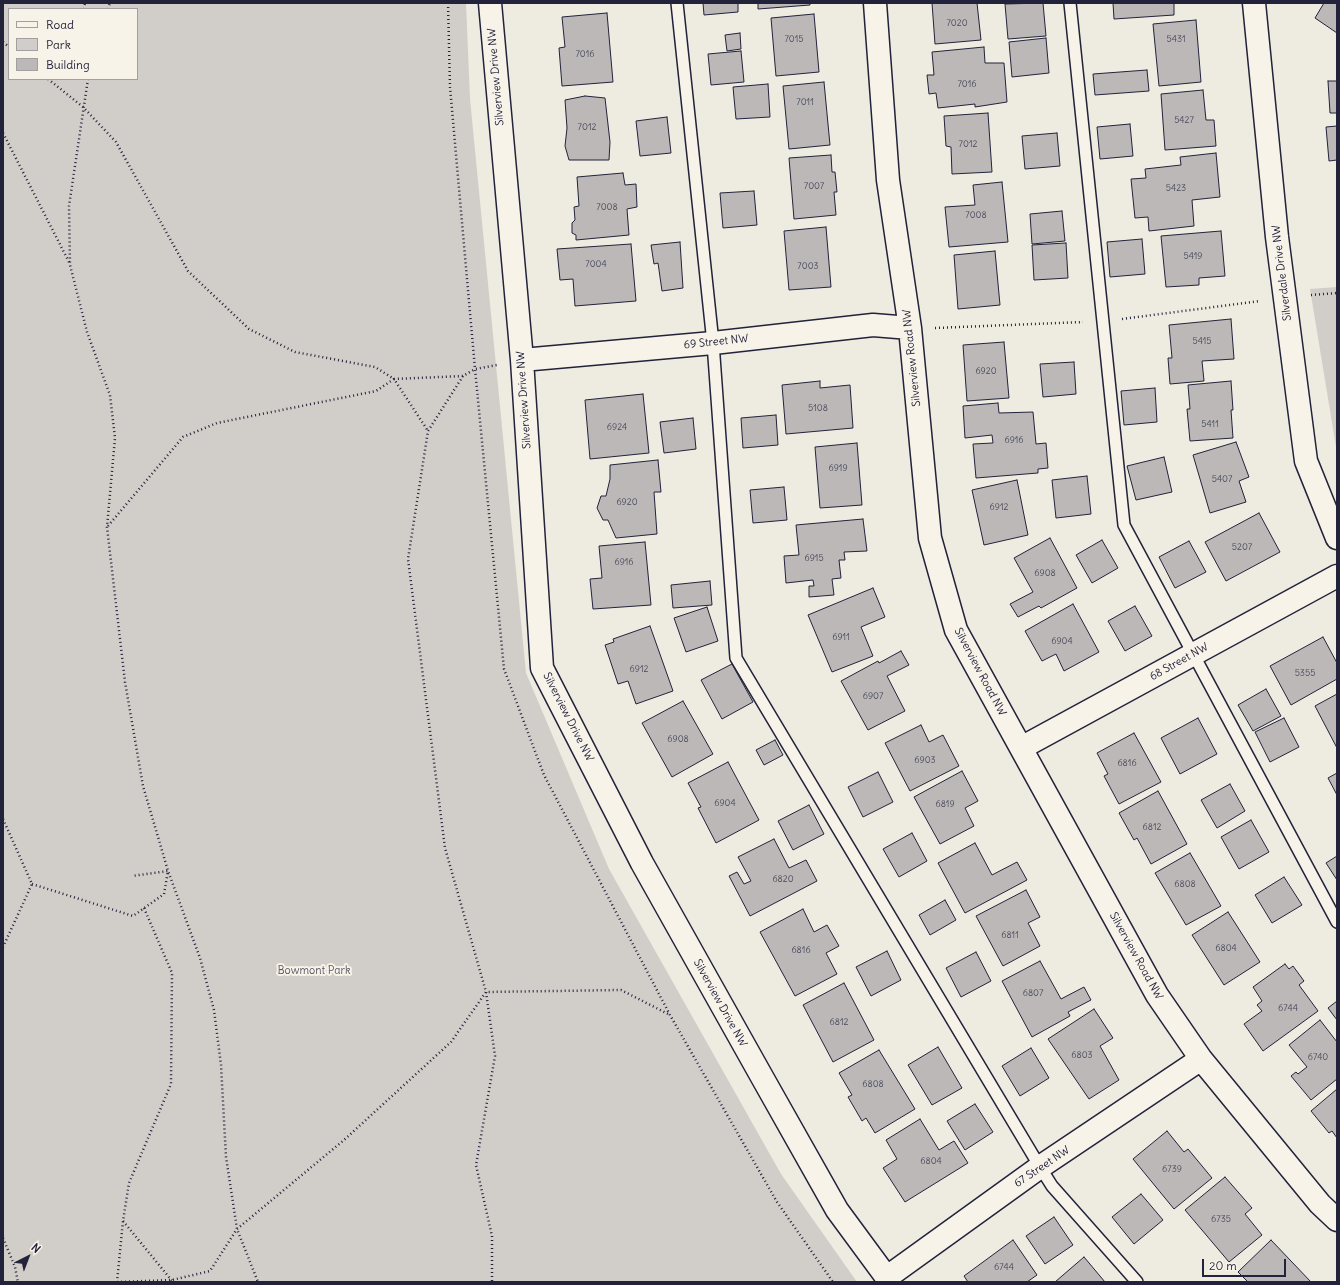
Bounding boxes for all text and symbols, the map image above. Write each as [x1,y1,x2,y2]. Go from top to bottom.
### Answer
legend [8,8,138,80]
text: Road [46,17,74,32]
house number: 7020 [946,18,968,28]
street label: Silverview Drive NW [485,28,507,126]
house number: 7015 [784,34,804,44]
house number: 5431 [1167,34,1185,44]
text: Park [46,37,71,52]
house number: 7016 [575,49,595,59]
text: Building [46,57,90,72]
house number: 7016 [957,79,977,89]
house number: 7011 [796,97,814,107]
house number: 5427 [1174,115,1194,125]
house number: 7012 [578,122,596,132]
house number: 7012 [959,139,977,149]
house number: 7007 [804,181,824,191]
house number: 5423 [1166,183,1186,193]
house number: 7008 [596,202,618,212]
house number: 7008 [965,210,987,220]
street label: Silverdale Drive NW [1270,224,1294,322]
house number: 5419 [1183,251,1203,261]
house number: 7004 [585,259,607,269]
house number: 7003 [797,261,819,271]
street label: Silverview Road NW [900,309,924,407]
street label: 69 Street NW [683,332,749,352]
house number: 5415 [1192,336,1212,346]
street label: Silverview Drive NW [514,351,534,449]
house number: 6920 [975,366,997,376]
house number: 5108 [808,403,828,413]
house number: 5411 [1201,419,1219,429]
house number: 6924 [607,422,627,432]
house number: 6916 [1004,435,1024,445]
house number: 6919 [828,463,848,473]
house number: 5407 [1212,474,1232,484]
house number: 6920 [616,497,638,507]
house number: 6912 [990,502,1008,512]
house number: 5207 [1232,542,1252,552]
house number: 6915 [804,553,824,563]
house number: 6916 [614,557,634,567]
house number: 6908 [1034,568,1056,578]
street label: Silverview Road NW [951,626,1009,718]
house number: 6911 [832,632,850,642]
house number: 6904 [1051,636,1073,646]
street label: 68 Street NW [1147,641,1211,683]
house number: 6912 [630,664,648,674]
house number: 5355 [1295,668,1315,678]
street label: Silverview Drive NW [540,670,596,764]
house number: 6907 [863,691,883,701]
house number: 6908 [667,734,689,744]
house number: 6903 [914,755,936,765]
house number: 6816 [1117,758,1137,768]
house number: 6904 [714,798,736,808]
house number: 6819 [935,799,955,809]
house number: 6812 [1143,822,1161,832]
house number: 6820 [772,874,794,884]
house number: 6808 [1174,879,1196,889]
street label: Silverview Road NW [1107,910,1165,1002]
house number: 6811 [1001,930,1019,940]
house number: 6804 [1215,943,1237,953]
house number: 6816 [791,945,811,955]
street label: Silverview Drive NW [690,957,750,1049]
park label: Bowmont Park [277,964,351,978]
house number: 6807 [1023,988,1043,998]
house number: 6744 [1278,1003,1298,1013]
house number: 6812 [830,1017,848,1027]
house number: 6803 [1071,1050,1093,1060]
house number: 6740 [1308,1052,1328,1062]
house number: 6808 [862,1079,884,1089]
street label: 67 Street NW [1012,1144,1072,1190]
house number: 6804 [920,1156,942,1166]
house number: 6739 [1162,1164,1182,1174]
house number: 6735 [1211,1214,1231,1224]
north arrow [8,1237,48,1277]
text: N [29,1240,44,1256]
scale bar [1204,1251,1288,1277]
text: 20 m [1209,1258,1237,1273]
house number: 6744 [994,1262,1014,1272]

